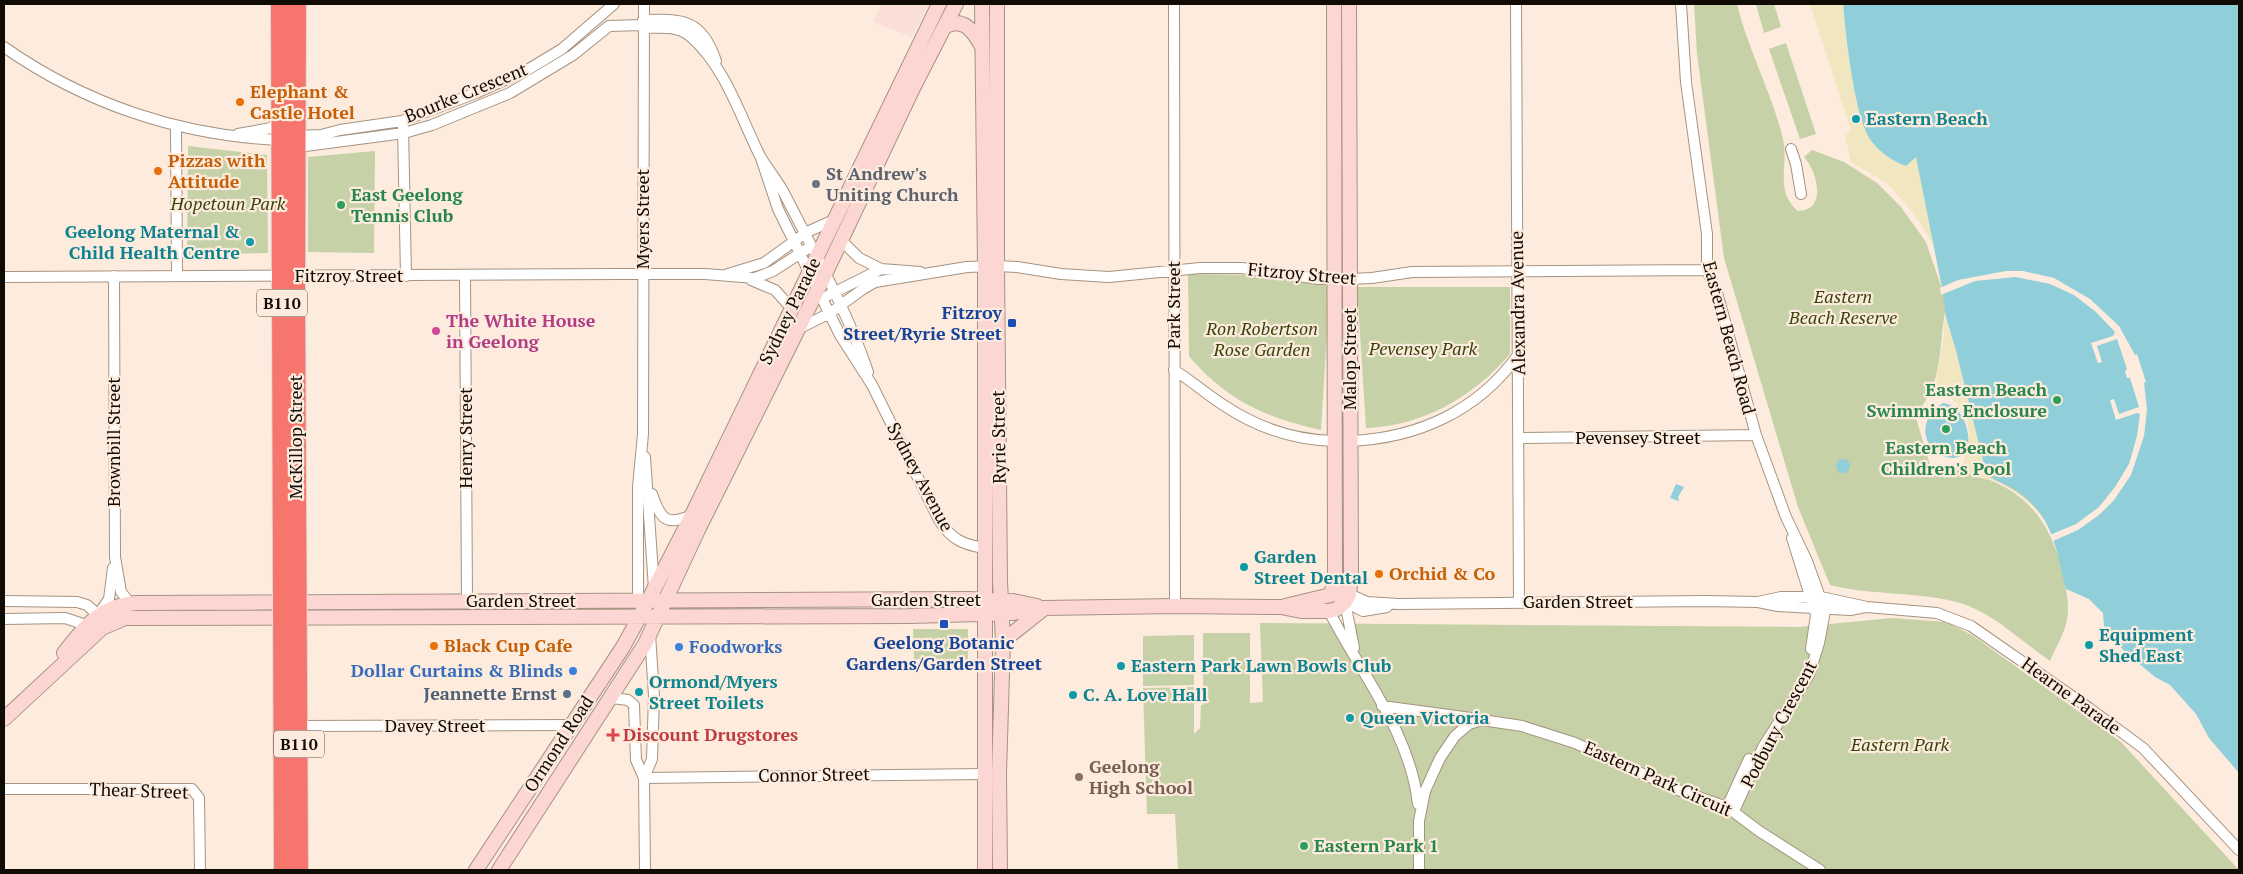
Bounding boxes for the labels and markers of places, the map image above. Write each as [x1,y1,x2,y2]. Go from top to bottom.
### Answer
place label: Elephant & Castle Hotel [250,79,355,124]
marker: Elephant & Castle Hotel [234,96,246,108]
place label: Eastern Beach [1866,106,1988,130]
marker: Eastern Beach [1850,113,1862,125]
place label: Pizzas with Attitude [168,148,266,193]
place label: St Andrew's Uniting Church [826,161,959,206]
marker: Pizzas with Attitude [152,165,164,177]
marker: St Andrew's Uniting Church [810,178,822,190]
place label: East Geelong Tennis Club [351,182,463,227]
marker: East Geelong Tennis Club [335,199,347,211]
place label: Geelong Maternal & Child Health Centre [65,219,240,264]
marker: Geelong Maternal & Child Health Centre [244,236,256,248]
place label: Fitzroy Street/Ryrie Street [843,300,1002,345]
place label: The White House in Geelong [446,308,596,353]
marker: Fitzroy Street/Ryrie Street [1006,317,1018,329]
marker: The White House in Geelong [430,325,442,337]
place label: Eastern Beach Swimming Enclosure [1866,377,2047,422]
marker: Eastern Beach Swimming Enclosure [2051,394,2063,406]
marker: Eastern Beach Children's Pool [1940,423,1952,435]
place label: Eastern Beach Children's Pool [1881,435,2011,480]
place label: Garden Street Dental [1254,544,1368,589]
marker: Garden Street Dental [1238,561,1250,573]
place label: Orchid & Co [1389,561,1496,585]
marker: Orchid & Co [1373,568,1385,580]
marker: Geelong Botanic Gardens/Garden Street [938,618,950,630]
place label: Equipment Shed East [2099,622,2194,667]
place label: Geelong Botanic Gardens/Garden Street [846,630,1042,675]
place label: Black Cup Cafe [444,633,573,657]
place label: Foodworks [689,634,783,658]
marker: Equipment Shed East [2083,639,2095,651]
marker: Black Cup Cafe [428,640,440,652]
marker: Foodworks [673,641,685,653]
place label: Eastern Park Lawn Bowls Club [1131,653,1392,677]
place label: Dollar Curtains & Blinds [351,658,563,682]
marker: Eastern Park Lawn Bowls Club [1115,660,1127,672]
marker: Dollar Curtains & Blinds [567,665,579,677]
place label: Ormond/Myers Street Toilets [649,669,778,714]
place label: Jeannette Ernst [424,681,557,705]
place label: C. A. Love Hall [1083,682,1208,706]
marker: Ormond/Myers Street Toilets [633,686,645,698]
marker: Jeannette Ernst [561,688,573,700]
marker: C. A. Love Hall [1067,689,1079,701]
place label: Queen Victoria [1360,705,1490,729]
marker: Queen Victoria [1344,712,1356,724]
place label: Discount Drugstores [623,722,798,746]
marker: Discount Drugstores [607,729,619,741]
place label: Geelong High School [1089,754,1193,799]
marker: Geelong High School [1073,771,1085,783]
place label: Eastern Park 1 [1314,833,1439,857]
marker: Eastern Park 1 [1298,840,1310,852]

